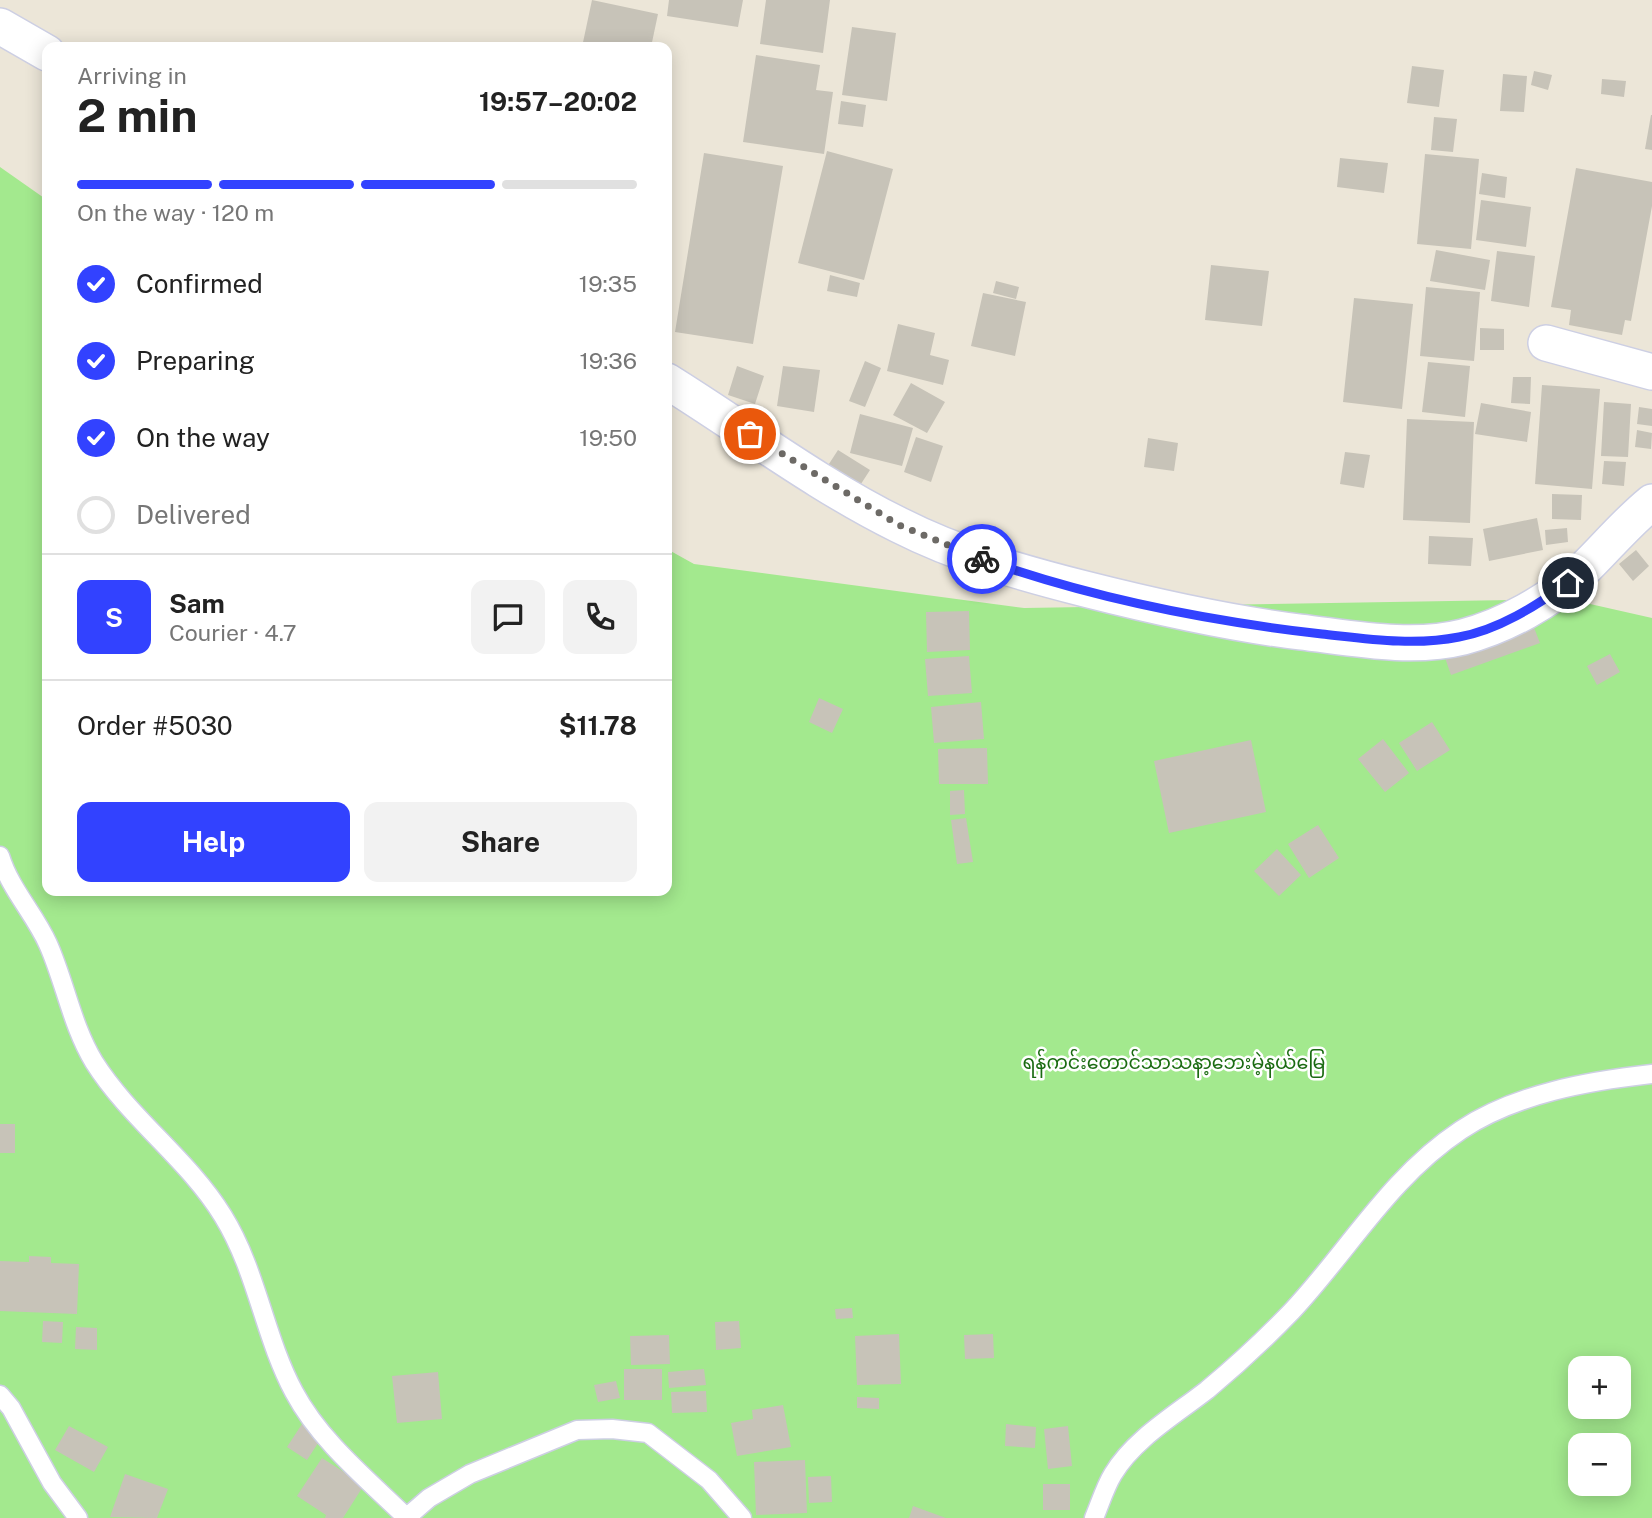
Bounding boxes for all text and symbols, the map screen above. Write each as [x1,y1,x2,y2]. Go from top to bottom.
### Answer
text: Arriving in [77,62,187,89]
text: 19:57–20:02 [479,86,637,117]
text: 2 min [77,88,197,142]
text: On the way · 120 m [77,199,274,226]
icon: check [77,265,115,303]
text: Confirmed [136,268,263,299]
text: 19:35 [579,270,637,297]
icon: check [77,342,115,380]
text: Preparing [136,345,255,376]
text: 19:36 [579,347,637,374]
pin [720,404,780,464]
icon: bag [731,415,769,453]
icon: check [77,419,115,457]
text: On the way [136,422,270,453]
text: 19:50 [579,424,637,451]
text: Delivered [136,499,251,530]
courier [947,524,1017,594]
icon: bike [963,540,1001,578]
pin [1538,553,1598,613]
icon: home [1549,564,1587,602]
button: chat [471,580,545,654]
button: phone [563,580,637,654]
text: Sam [169,588,225,619]
text: S [105,602,123,633]
text: Courier · 4.7 [169,619,297,646]
text: Order #5030 [77,710,233,741]
text: $11.78 [559,710,637,741]
button: Help [77,802,350,882]
button: Share [364,802,637,882]
park label: ရန်ကင်းတောင်သာသနာ့ဘေးမဲ့နယ်မြေ [1023,1048,1325,1078]
map controls [1568,1356,1631,1496]
button: + [1568,1356,1631,1419]
button: − [1568,1433,1631,1496]

